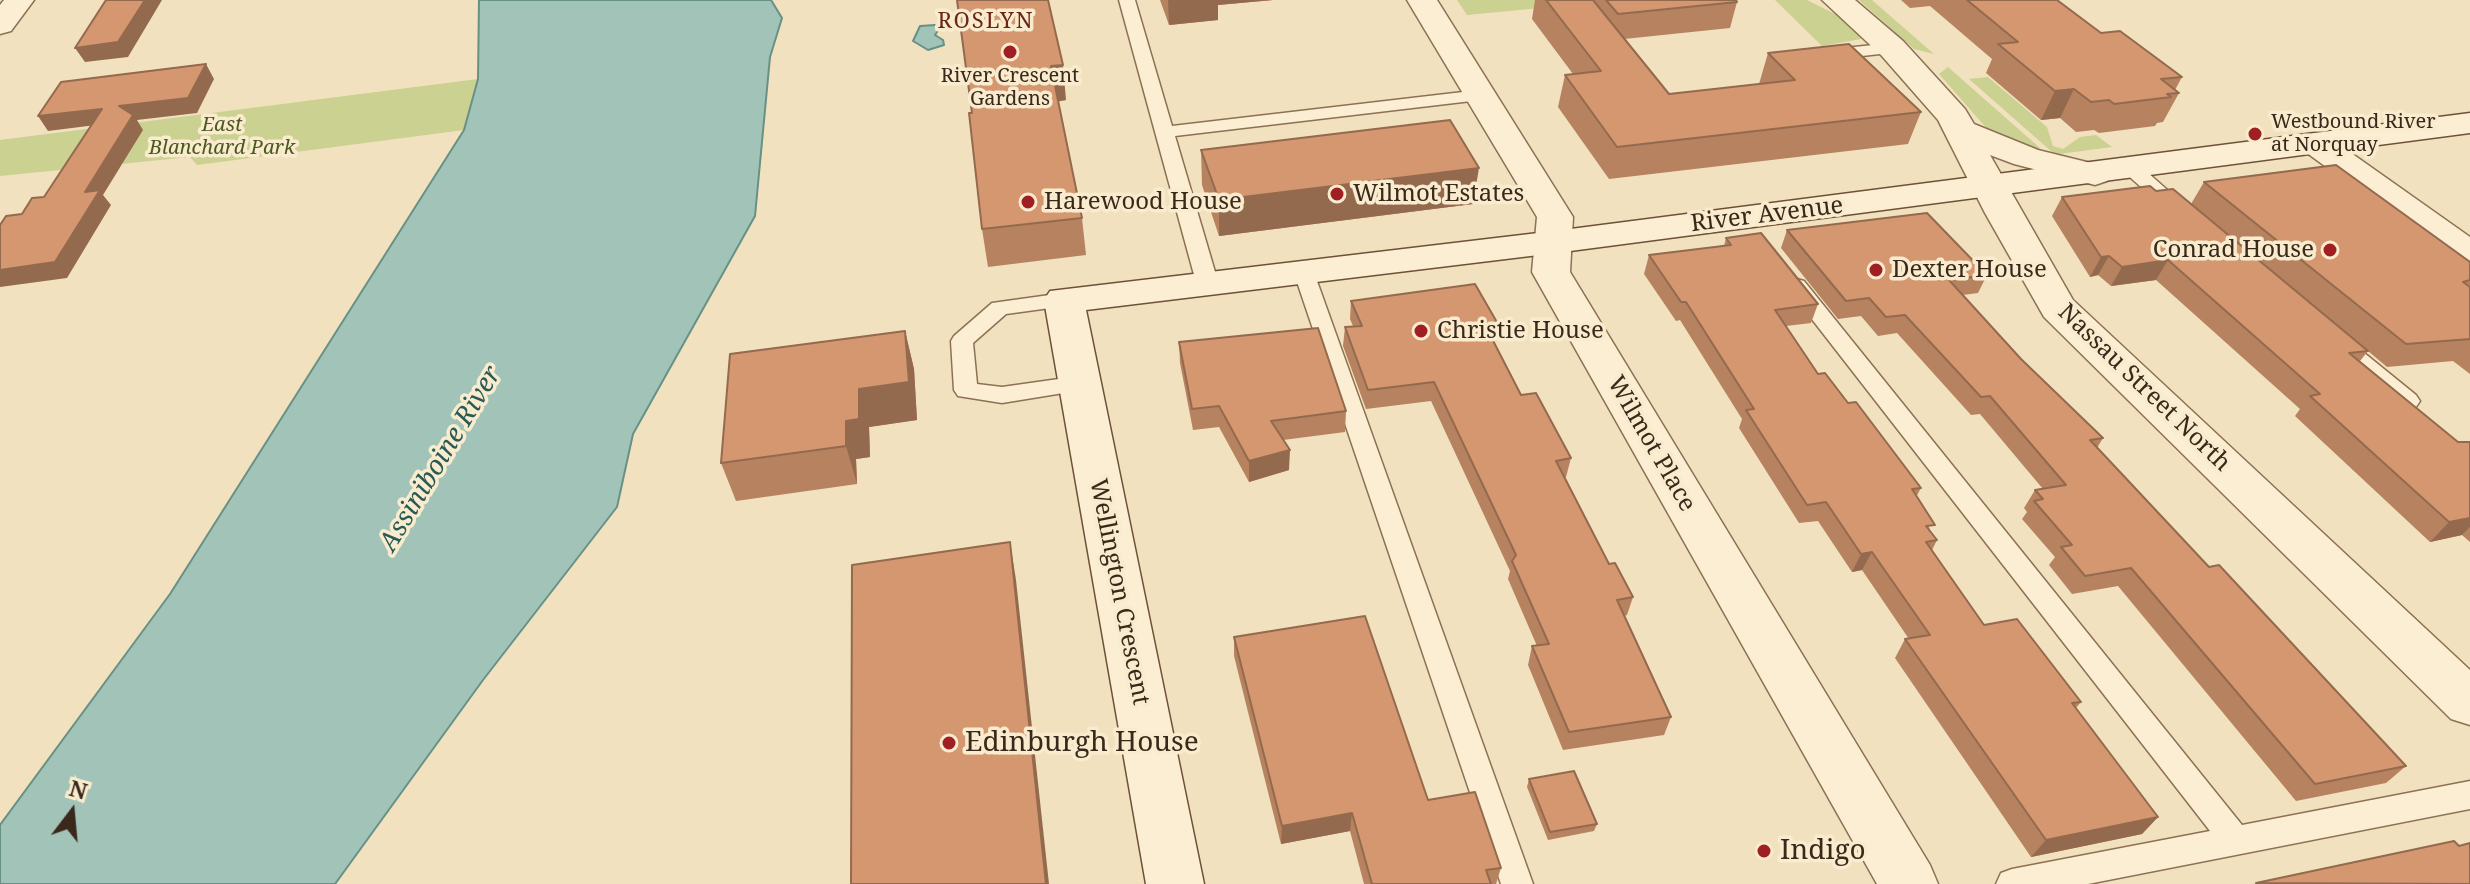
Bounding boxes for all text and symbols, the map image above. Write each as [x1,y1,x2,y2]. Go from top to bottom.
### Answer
district label: ROSLYN [937,9,1035,35]
marker: River Crescent Gardens [1001,43,1019,61]
place label: River Crescent Gardens [941,64,1079,111]
place label: Westbound River at Norquay [2271,110,2436,157]
park label: East Blanchard Park [149,113,295,160]
marker: Westbound River at Norquay [2246,125,2264,143]
place label: Wilmot Estates [1353,180,1524,208]
marker: Wilmot Estates [1328,185,1346,203]
place label: Harewood House [1044,188,1242,216]
street label: River Avenue [1689,191,1845,239]
marker: Harewood House [1019,193,1037,211]
place label: Conrad House [2153,236,2314,264]
marker: Conrad House [2321,241,2339,259]
place label: Dexter House [1892,256,2047,284]
marker: Dexter House [1867,261,1885,279]
street label: Nassau Street North [2052,298,2236,478]
place label: Christie House [1437,317,1604,345]
marker: Christie House [1412,322,1430,340]
water label: Assiniboine River [373,361,509,557]
street label: Wilmot Place [1601,371,1701,517]
street label: Wellington Crescent [1083,476,1155,708]
place label: Edinburgh House [965,726,1199,760]
marker: Edinburgh House [940,734,958,752]
north arrow [32,772,112,852]
text: N [66,772,91,806]
place label: Indigo [1780,834,1866,868]
marker: Indigo [1755,842,1773,860]

